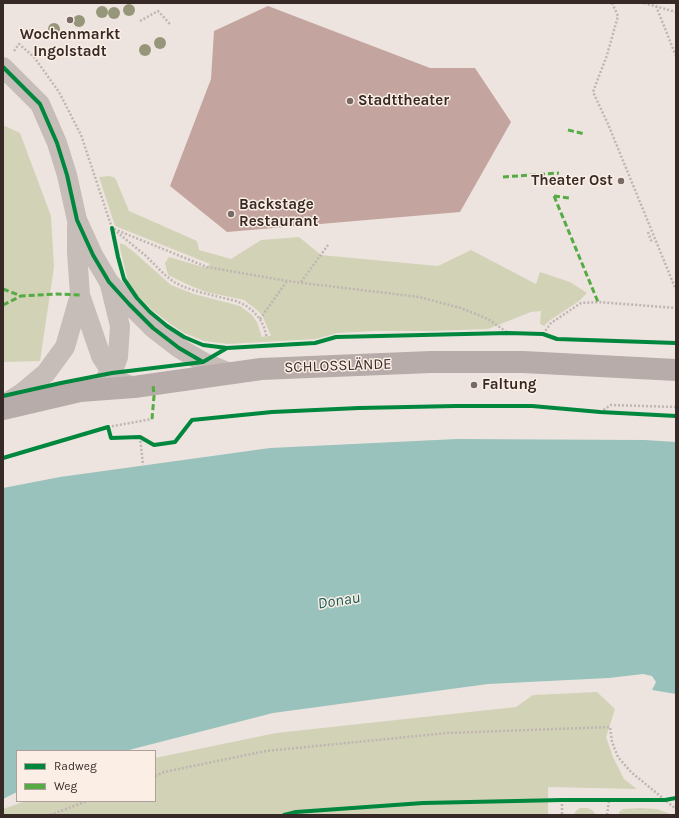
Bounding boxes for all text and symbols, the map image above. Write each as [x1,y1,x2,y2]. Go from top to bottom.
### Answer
marker: Wochenmarkt Ingolstadt [65,15,75,25]
place label: Wochenmarkt Ingolstadt [20,26,120,61]
place label: Stadttheater [358,92,449,110]
marker: Stadttheater [345,96,355,106]
place label: Theater Ost [531,172,613,190]
marker: Theater Ost [616,176,626,186]
place label: Backstage Restaurant [239,196,319,231]
marker: Backstage Restaurant [226,209,236,219]
street label: SCHLOSSLÄNDE [284,355,392,377]
place label: Faltung [482,376,537,394]
marker: Faltung [469,380,479,390]
water label: Donau [316,588,362,614]
legend [16,750,156,802]
text: Radweg [54,759,97,773]
text: Weg [54,779,77,793]

